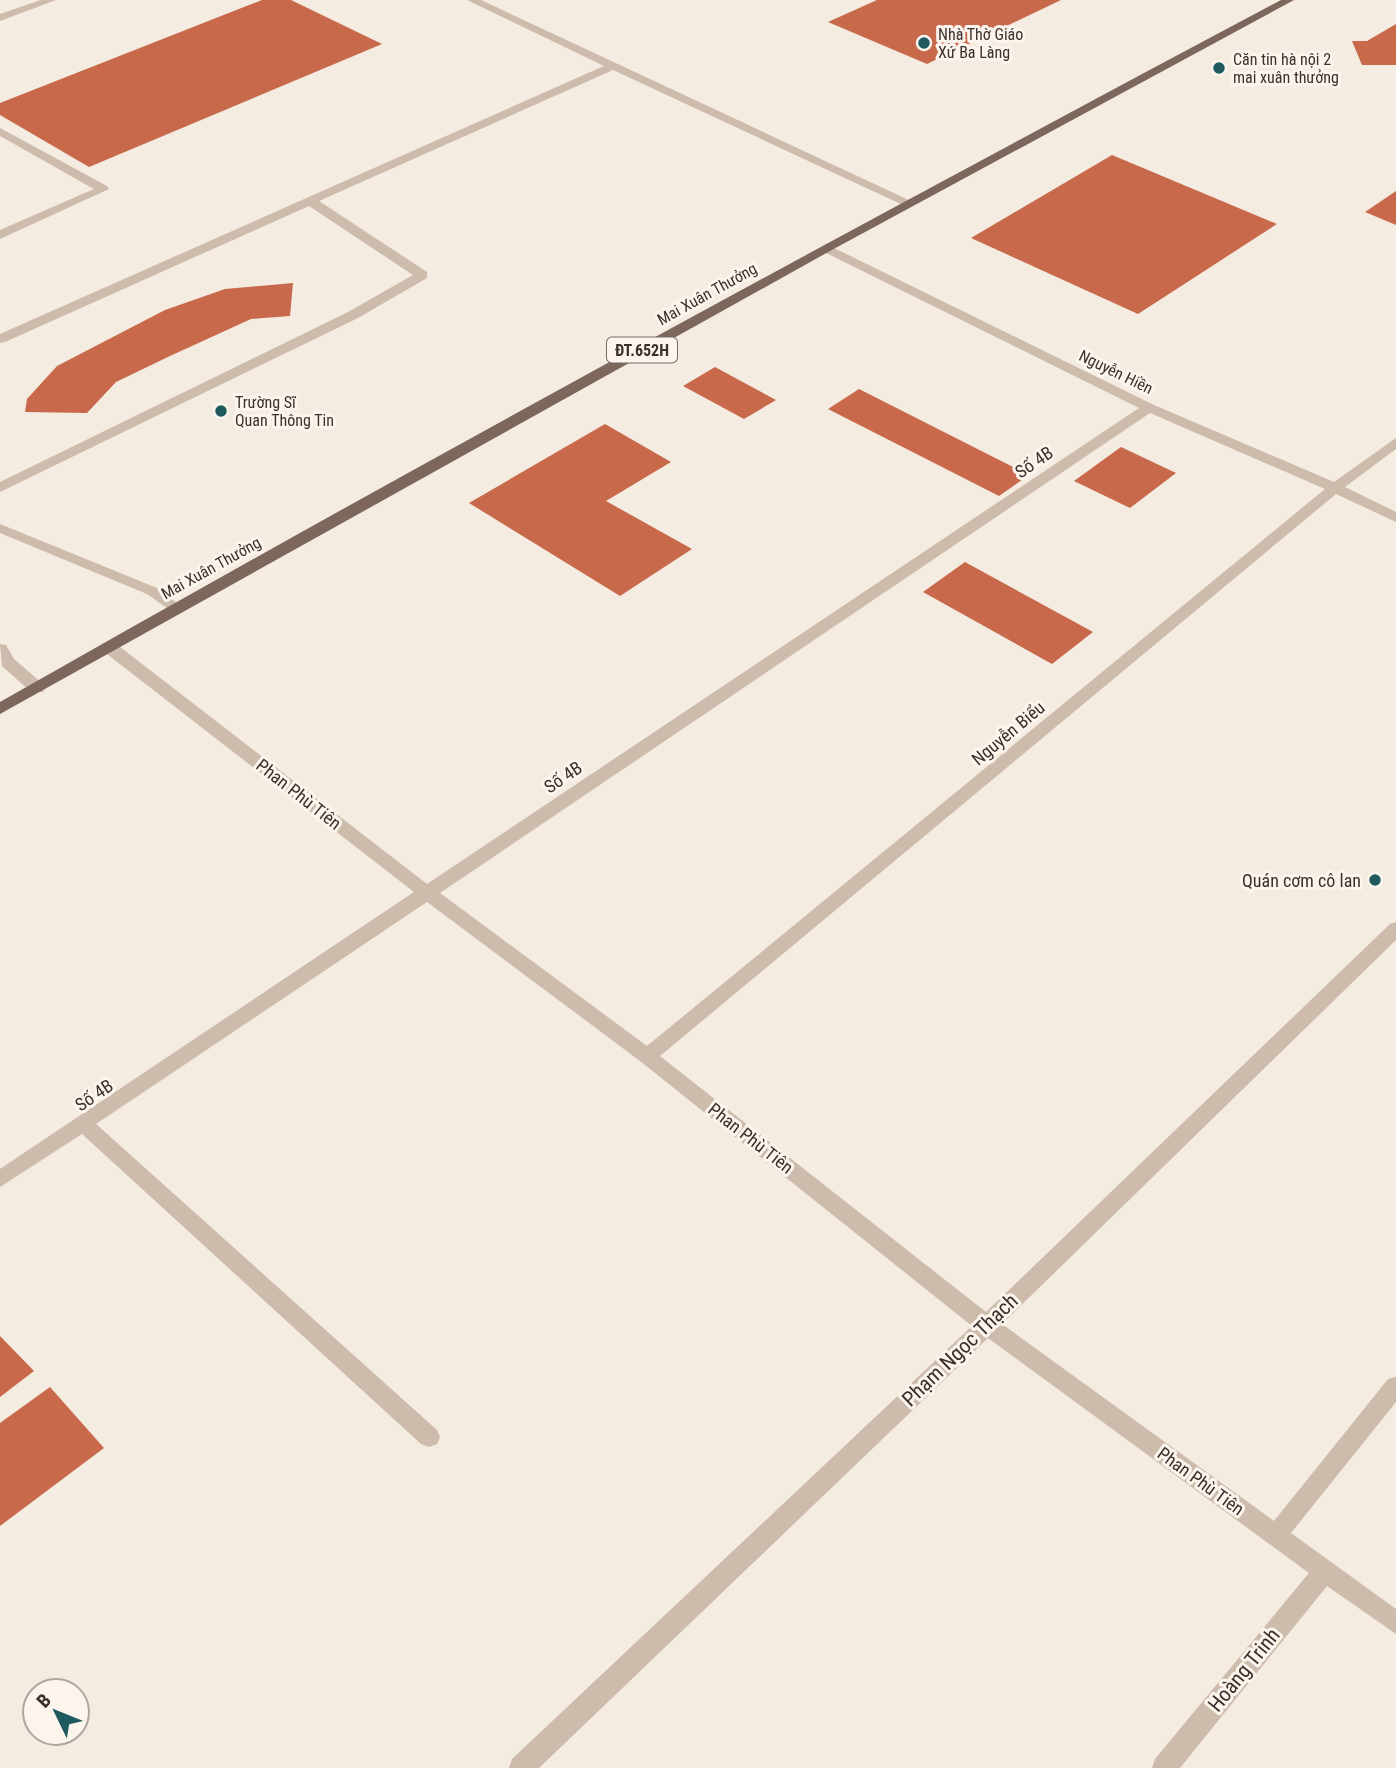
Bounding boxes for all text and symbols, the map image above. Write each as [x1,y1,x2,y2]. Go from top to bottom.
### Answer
place label: Nhà Thờ Giáo Xứ Ba Làng [938,25,1023,62]
marker: Nhà Thờ Giáo Xứ Ba Làng [916,35,932,51]
place label: Căn tin hà nội 2 mai xuân thưởng [1233,50,1339,87]
marker: Căn tin hà nội 2 mai xuân thưởng [1211,60,1227,76]
street label: Mai Xuân Thưởng [654,259,760,329]
road number: ĐT.652H [607,338,677,362]
street label: Nguyễn Hiền [1076,346,1156,398]
place label: Trường Sĩ Quan Thông Tin [235,393,334,430]
marker: Trường Sĩ Quan Thông Tin [213,403,229,419]
street label: Số 4B [1011,442,1057,482]
street label: Mai Xuân Thưởng [158,533,264,603]
street label: Nguyễn Biểu [967,697,1049,769]
street label: Phan Phù Tiên [252,754,346,834]
street label: Số 4B [540,757,586,797]
place label: Quán cơm cô lan [1242,870,1361,891]
marker: Quán cơm cô lan [1367,872,1383,888]
street label: Số 4B [71,1075,117,1115]
street label: Phan Phù Tiên [704,1098,798,1178]
street label: Phạm Ngọc Thạch [897,1289,1023,1411]
street label: Phan Phù Tiên [1154,1443,1248,1519]
street label: Hoàng Trinh [1203,1623,1285,1717]
north arrow [21,1677,91,1747]
text: B [32,1689,56,1712]

